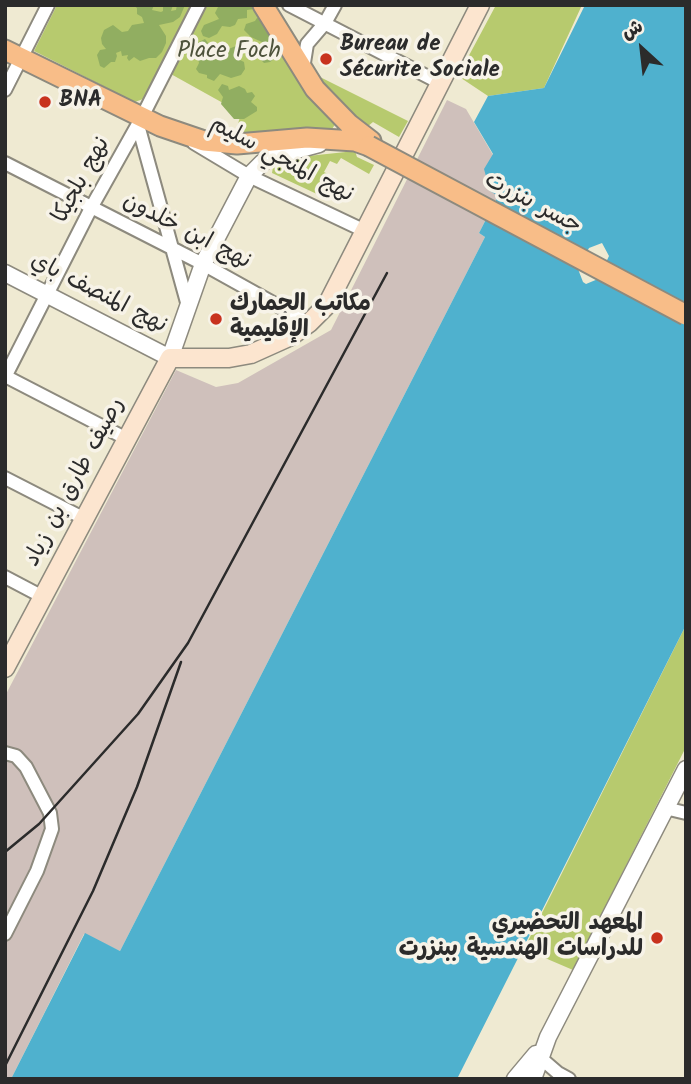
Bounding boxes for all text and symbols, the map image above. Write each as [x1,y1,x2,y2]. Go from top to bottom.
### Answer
text: ش [616,12,649,48]
north arrow [607,14,677,84]
place label: Bureau de Sécurite Sociale [340,32,500,86]
park label: Place Foch [177,39,281,67]
marker: Bureau de Sécurite Sociale [318,51,334,67]
place label: BNA [59,88,102,116]
marker: BNA [37,94,53,110]
street label: نهج المنجي سليم [205,112,357,210]
street label: نهج بلجيكا [48,133,118,229]
street label: جسر بنزرت [479,168,585,242]
street label: نهج ابن خلدون [117,189,255,277]
street label: نهج المنصف باي [25,249,171,341]
place label: مكاتب الجمارك الإقليمية [230,292,371,346]
marker: مكاتب الجمارك الإقليمية [208,311,224,327]
street label: رصيف طارق بن زياد [20,394,132,572]
place label: المعهد التحضيري للدراسات الهندسية ببنزرت [399,911,643,965]
marker: المعهد التحضيري للدراسات الهندسية ببنزرت [649,930,665,946]

